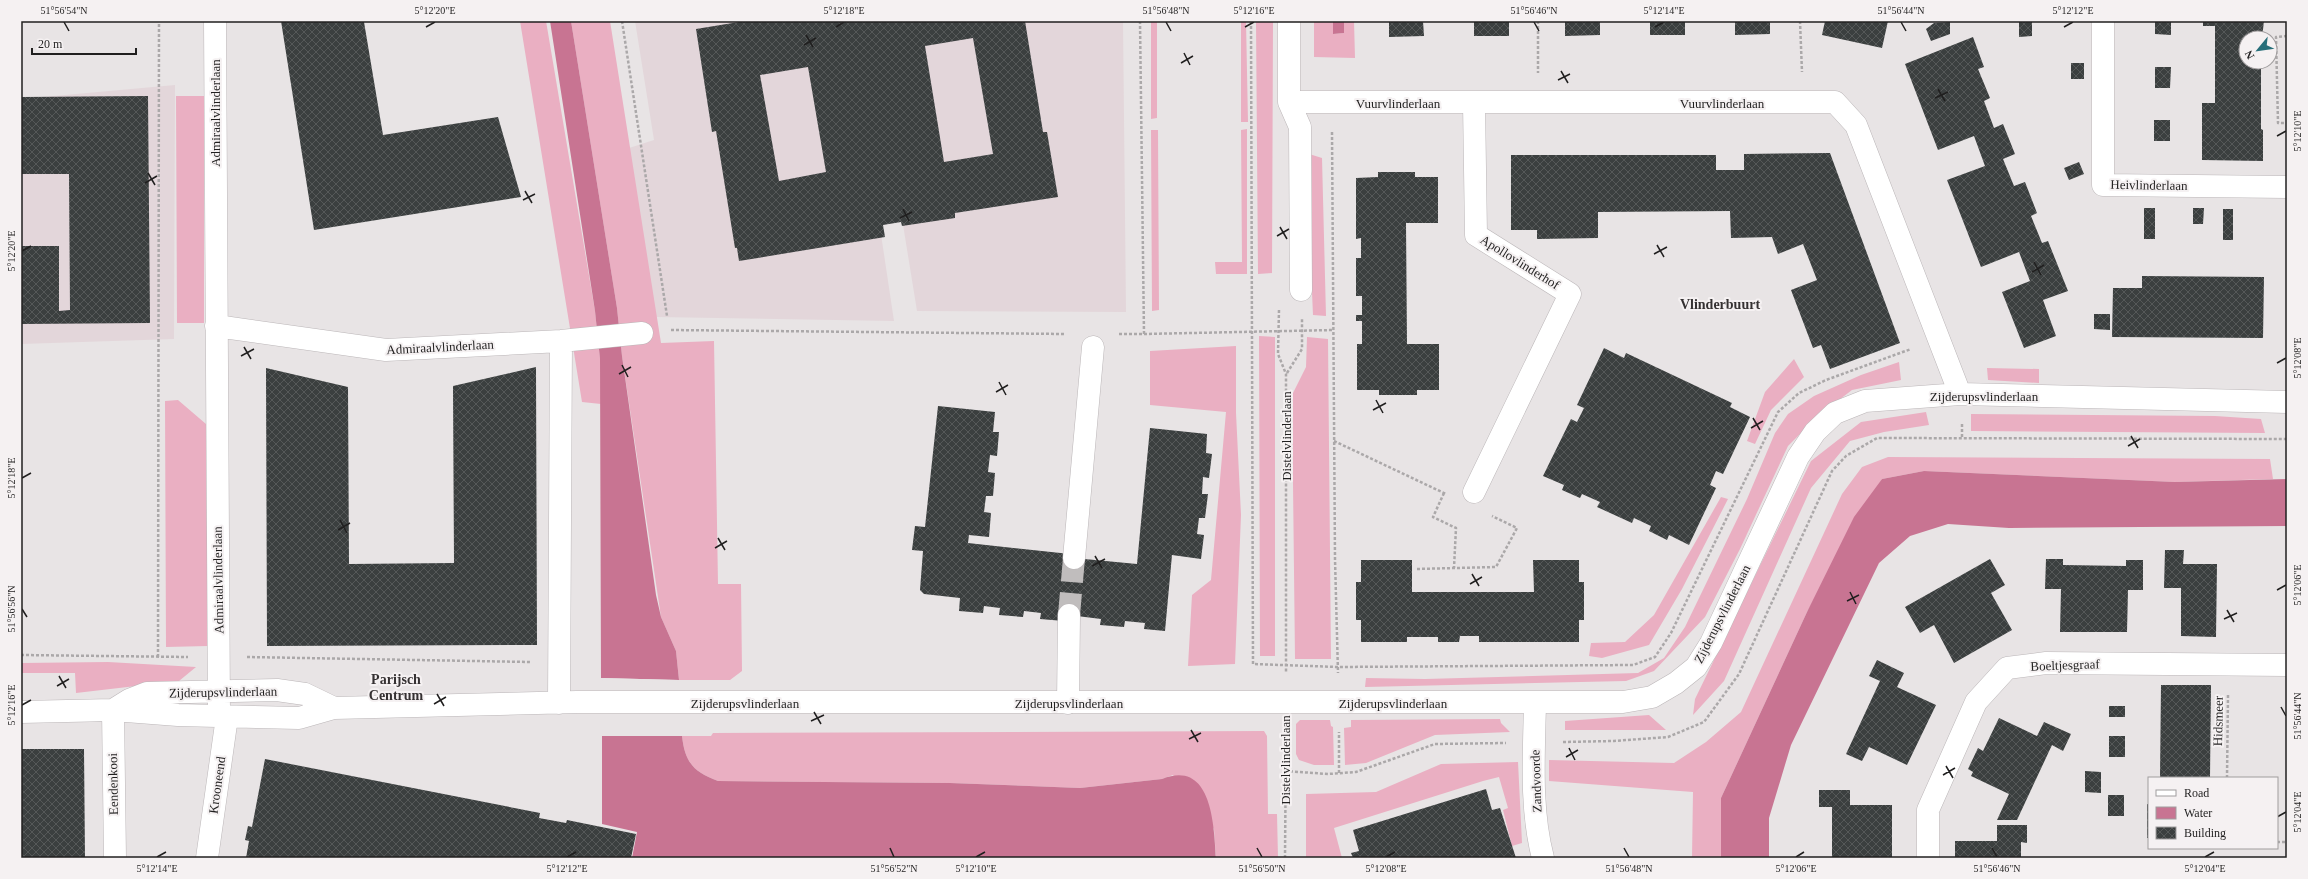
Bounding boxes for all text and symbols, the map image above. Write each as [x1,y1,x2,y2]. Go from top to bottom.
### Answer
text: 51°56'54"N [40,5,88,16]
text: 5°12'20"E [415,5,456,16]
text: 5°12'18"E [824,5,865,16]
text: 51°56'48"N [1142,5,1190,16]
text: 5°12'16"E [1234,5,1275,16]
text: 51°56'46"N [1510,5,1558,16]
text: 5°12'14"E [1644,5,1685,16]
text: 51°56'44"N [1877,5,1925,16]
text: 5°12'12"E [2053,5,2094,16]
scale bar [32,30,136,56]
north arrow [2238,30,2278,70]
text: 20 m [38,37,63,51]
text: N [2242,48,2256,61]
street label: Admiraalvlinderlaan [208,59,223,167]
street label: Vuurvlinderlaan [1356,96,1441,111]
street label: Vuurvlinderlaan [1680,96,1765,111]
text: 5°12'10"E [2292,111,2303,152]
street label: Heivlinderlaan [2110,177,2188,193]
text: 5°12'20"E [6,231,17,272]
street label: Apollovlinderhof [1478,232,1563,293]
district label: Vlinderbuurt [1680,297,1760,312]
street label: Admiraalvlinderlaan [386,337,495,357]
text: 5°12'08"E [2292,338,2303,379]
street label: Zijderupsvlinderlaan [1930,389,2039,404]
street label: Distelvlinderlaan [1279,391,1294,481]
text: 5°12'18"E [6,458,17,499]
street label: Admiraalvlinderlaan [210,526,226,634]
street label: Zijderupsvlinderlaan [1691,562,1753,666]
text: 5°12'06"E [2292,565,2303,606]
text: 51°56'56"N [6,585,17,633]
street label: Boeltjesgraaf [2030,656,2101,674]
district label: Parijsch Centrum [369,672,424,703]
street label: Zijderupsvlinderlaan [169,684,278,700]
text: 5°12'16"E [6,685,17,726]
text: 51°56'44"N [2292,692,2303,740]
street label: Hidsmeer [2210,695,2226,746]
street label: Zijderupsvlinderlaan [691,696,800,711]
street label: Zijderupsvlinderlaan [1015,696,1124,711]
street label: Zijderupsvlinderlaan [1339,696,1448,711]
street label: Distelvlinderlaan [1278,715,1293,805]
street label: Zandvoorde [1527,749,1545,813]
street label: Eendenkooi [105,752,121,815]
street label: Krooneend [206,755,229,815]
legend [2148,777,2278,849]
text: Road [2184,786,2209,800]
text: 5°12'04"E [2292,792,2303,833]
text: Water [2184,806,2212,820]
text: Building [2184,826,2226,840]
text: 5°12'14"E [137,863,178,874]
text: 5°12'12"E [547,863,588,874]
text: 51°56'52"N [870,863,918,874]
text: 5°12'10"E [956,863,997,874]
text: 51°56'50"N [1238,863,1286,874]
text: 5°12'08"E [1366,863,1407,874]
text: 51°56'48"N [1605,863,1653,874]
text: 5°12'06"E [1776,863,1817,874]
text: 51°56'46"N [1973,863,2021,874]
text: 5°12'04"E [2185,863,2226,874]

